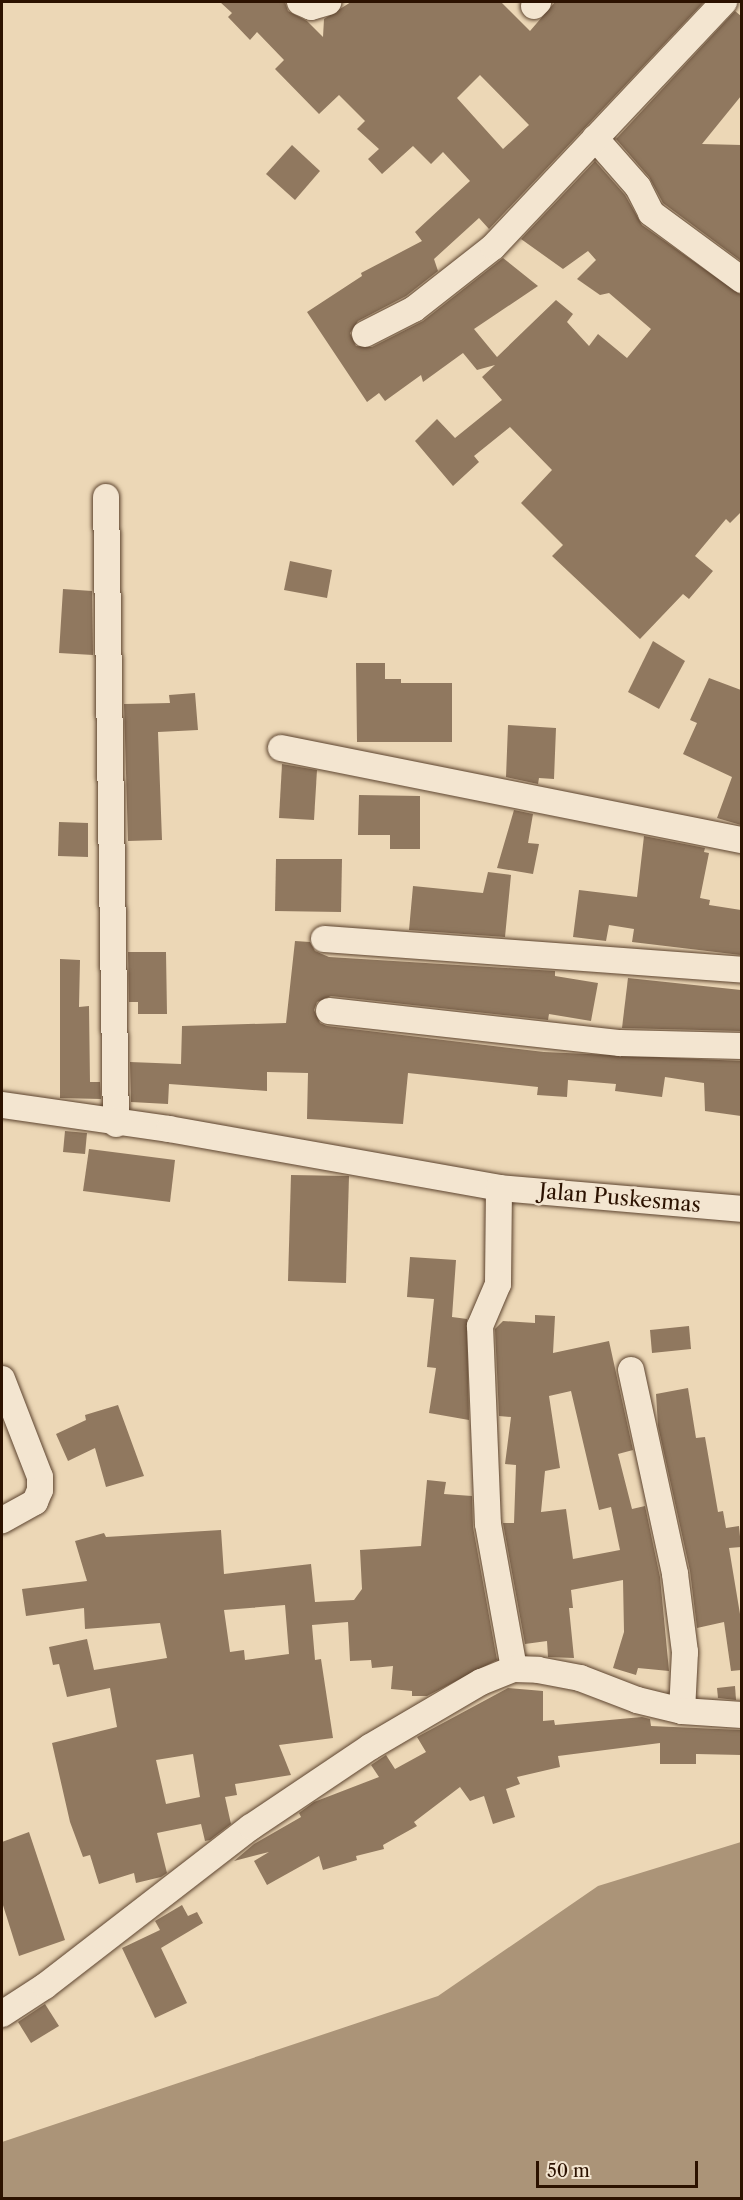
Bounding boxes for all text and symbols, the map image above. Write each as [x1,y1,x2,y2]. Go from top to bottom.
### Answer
street label: Jalan Puskesmas [538,1178,702,1218]
scale bar [539,2149,701,2187]
text: 50 m [547,2160,590,2182]

